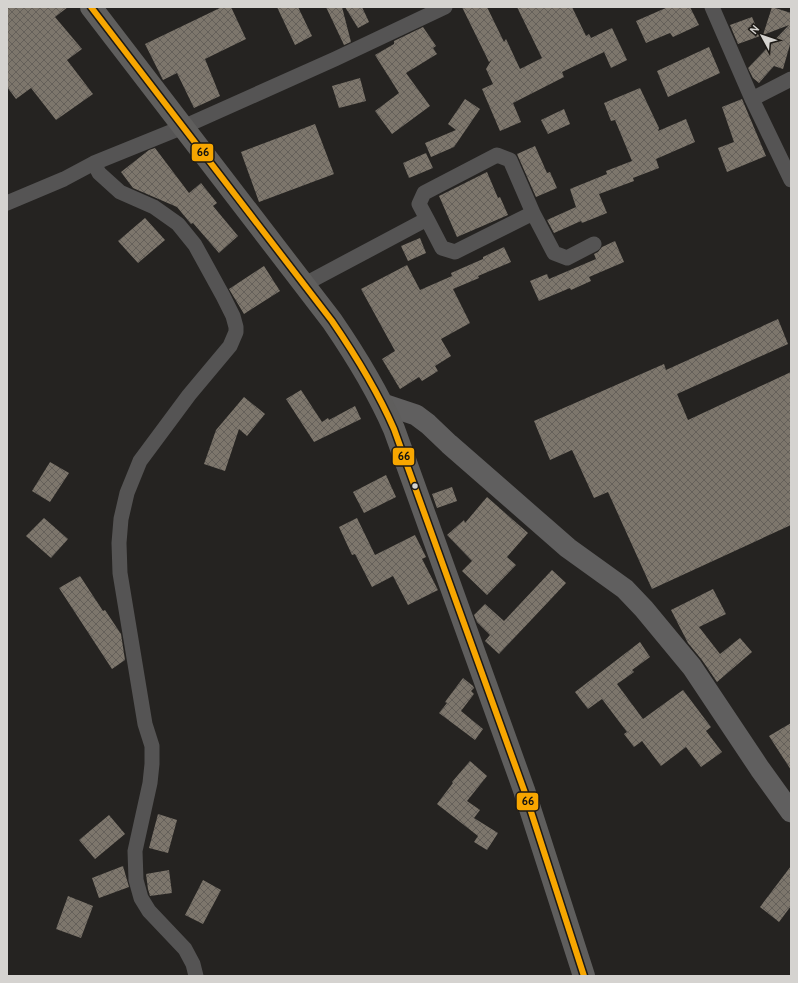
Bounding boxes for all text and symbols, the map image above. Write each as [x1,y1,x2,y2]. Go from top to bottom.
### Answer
north arrow [742,16,782,56]
text: N [746,22,762,37]
line badge: 66 [191,143,214,162]
text: 66 [197,145,209,159]
line badge: 66 [392,447,415,466]
text: 66 [398,449,410,463]
unlabelled marker [410,481,420,491]
line badge: 66 [516,792,539,811]
text: 66 [522,794,534,808]

